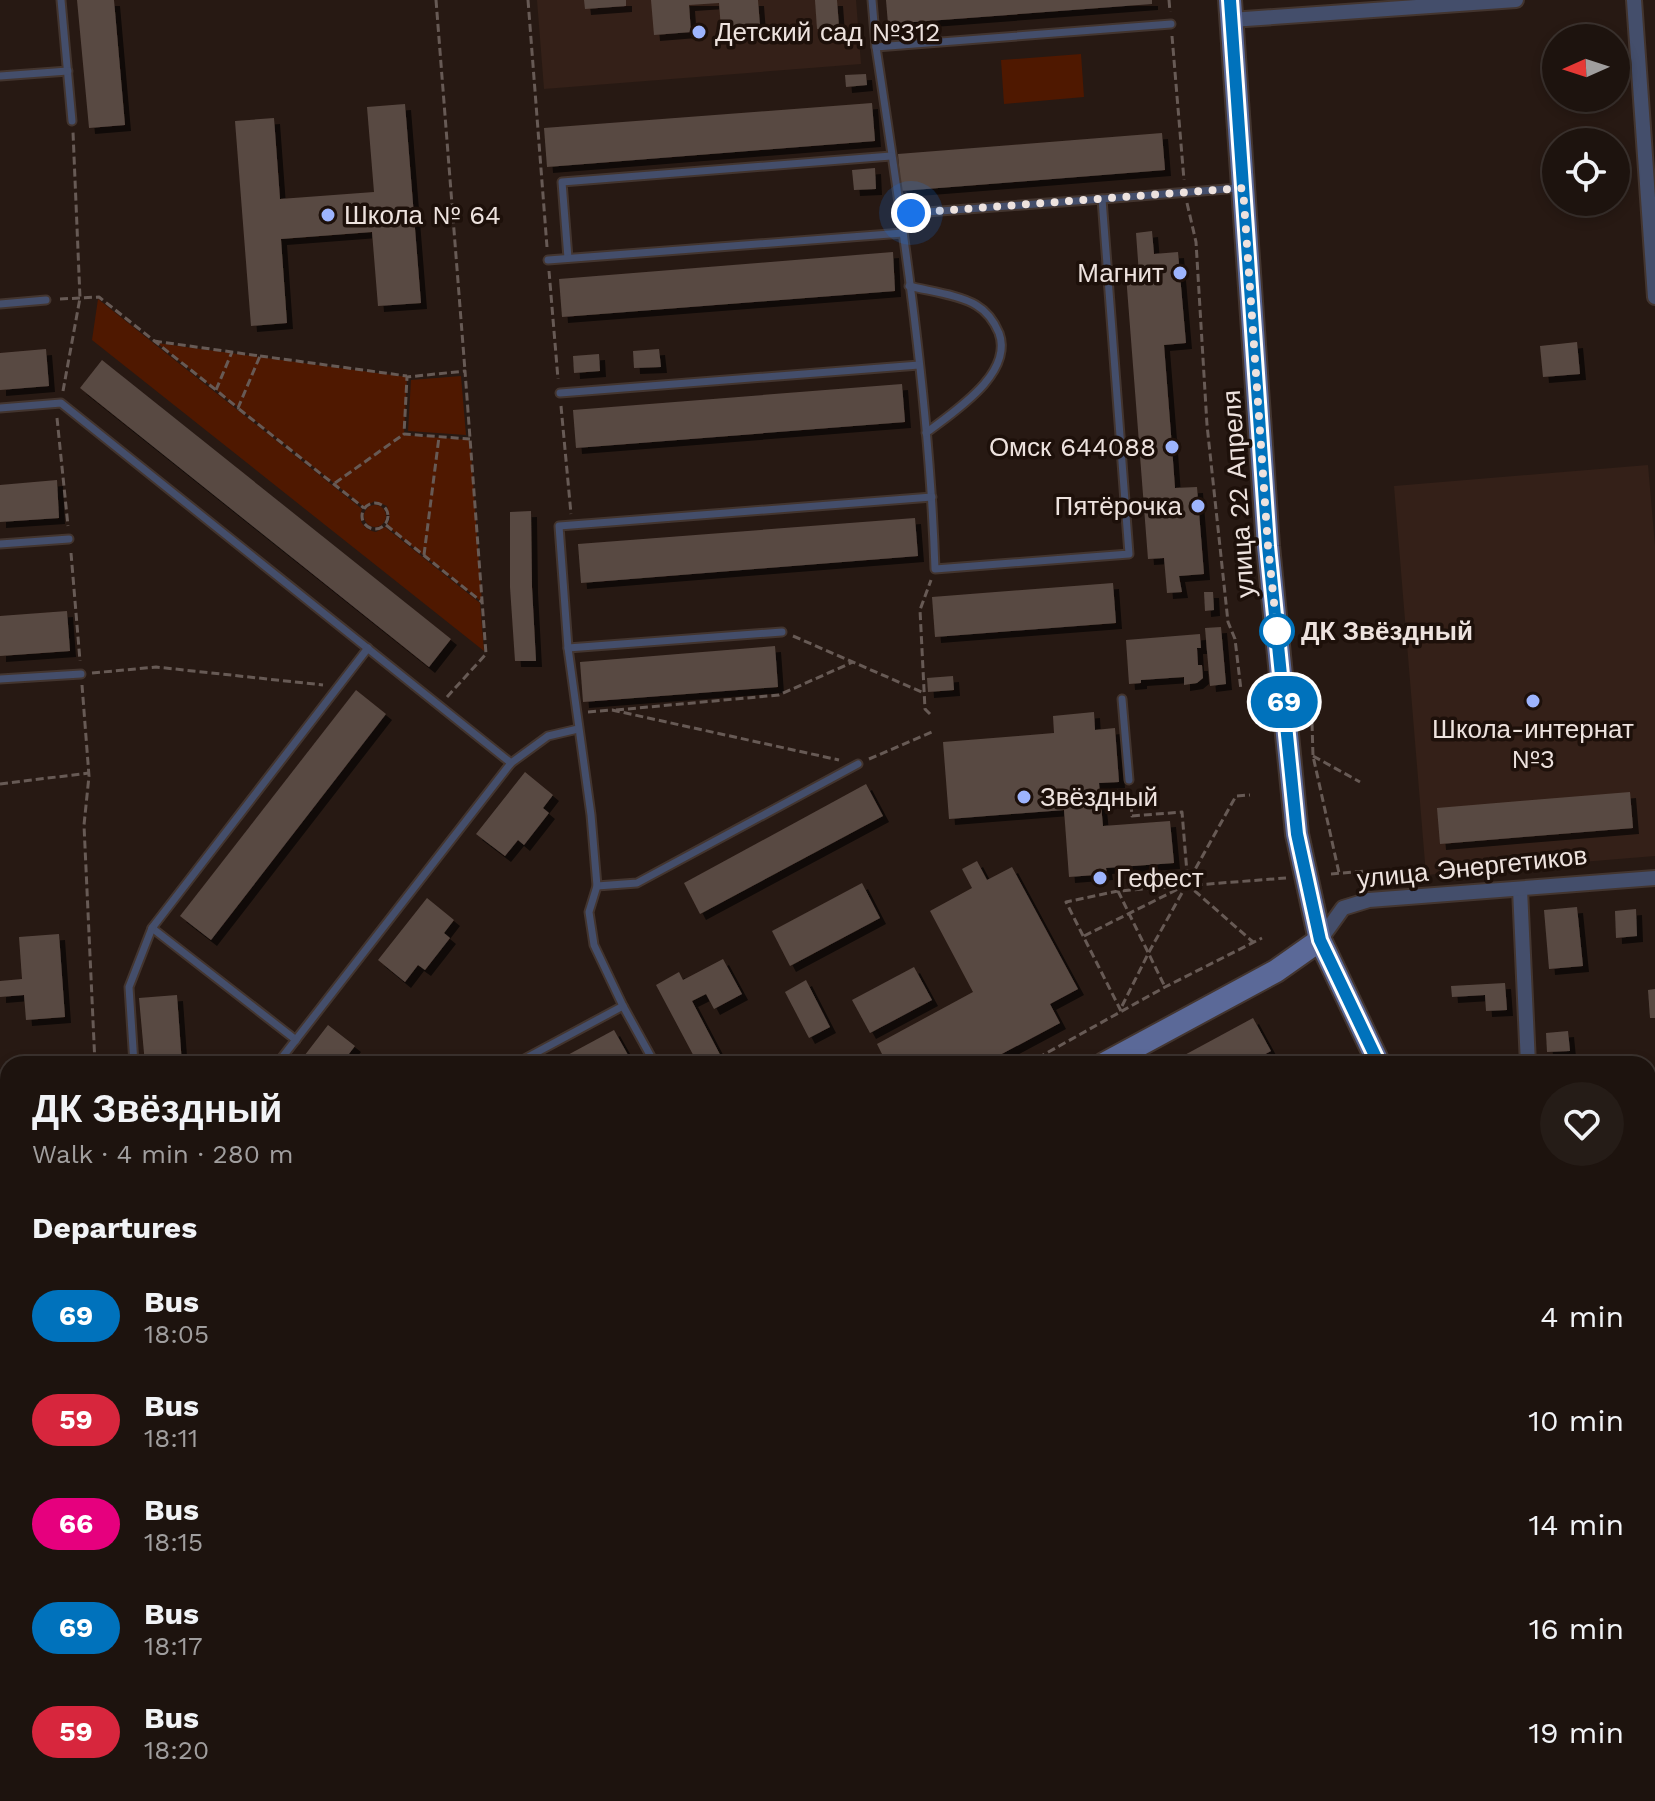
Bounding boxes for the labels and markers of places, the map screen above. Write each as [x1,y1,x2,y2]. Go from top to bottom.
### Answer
place label: Детский сад №312 [715,17,941,47]
marker: Детский сад №312 [690,23,708,41]
place label: Школа № 64 [344,200,501,230]
marker: Школа № 64 [319,206,337,224]
place label: Магнит [1077,258,1164,288]
marker: Магнит [1171,264,1189,282]
place label: Омск 644088 [989,432,1156,462]
marker: Омск 644088 [1163,438,1181,456]
place label: Пятёрочка [1055,491,1183,521]
marker: Пятёрочка [1189,497,1207,515]
marker: ДК Звёздный [1260,614,1294,648]
place label: ДК Звёздный [1301,616,1473,646]
marker: Школа-интернат №3 [1524,692,1542,710]
place label: Школа-интернат №3 [1432,714,1634,774]
place label: Звёздный [1040,782,1158,812]
marker: Звёздный [1015,788,1033,806]
place label: Гефест [1116,863,1204,893]
marker: Гефест [1091,869,1109,887]

